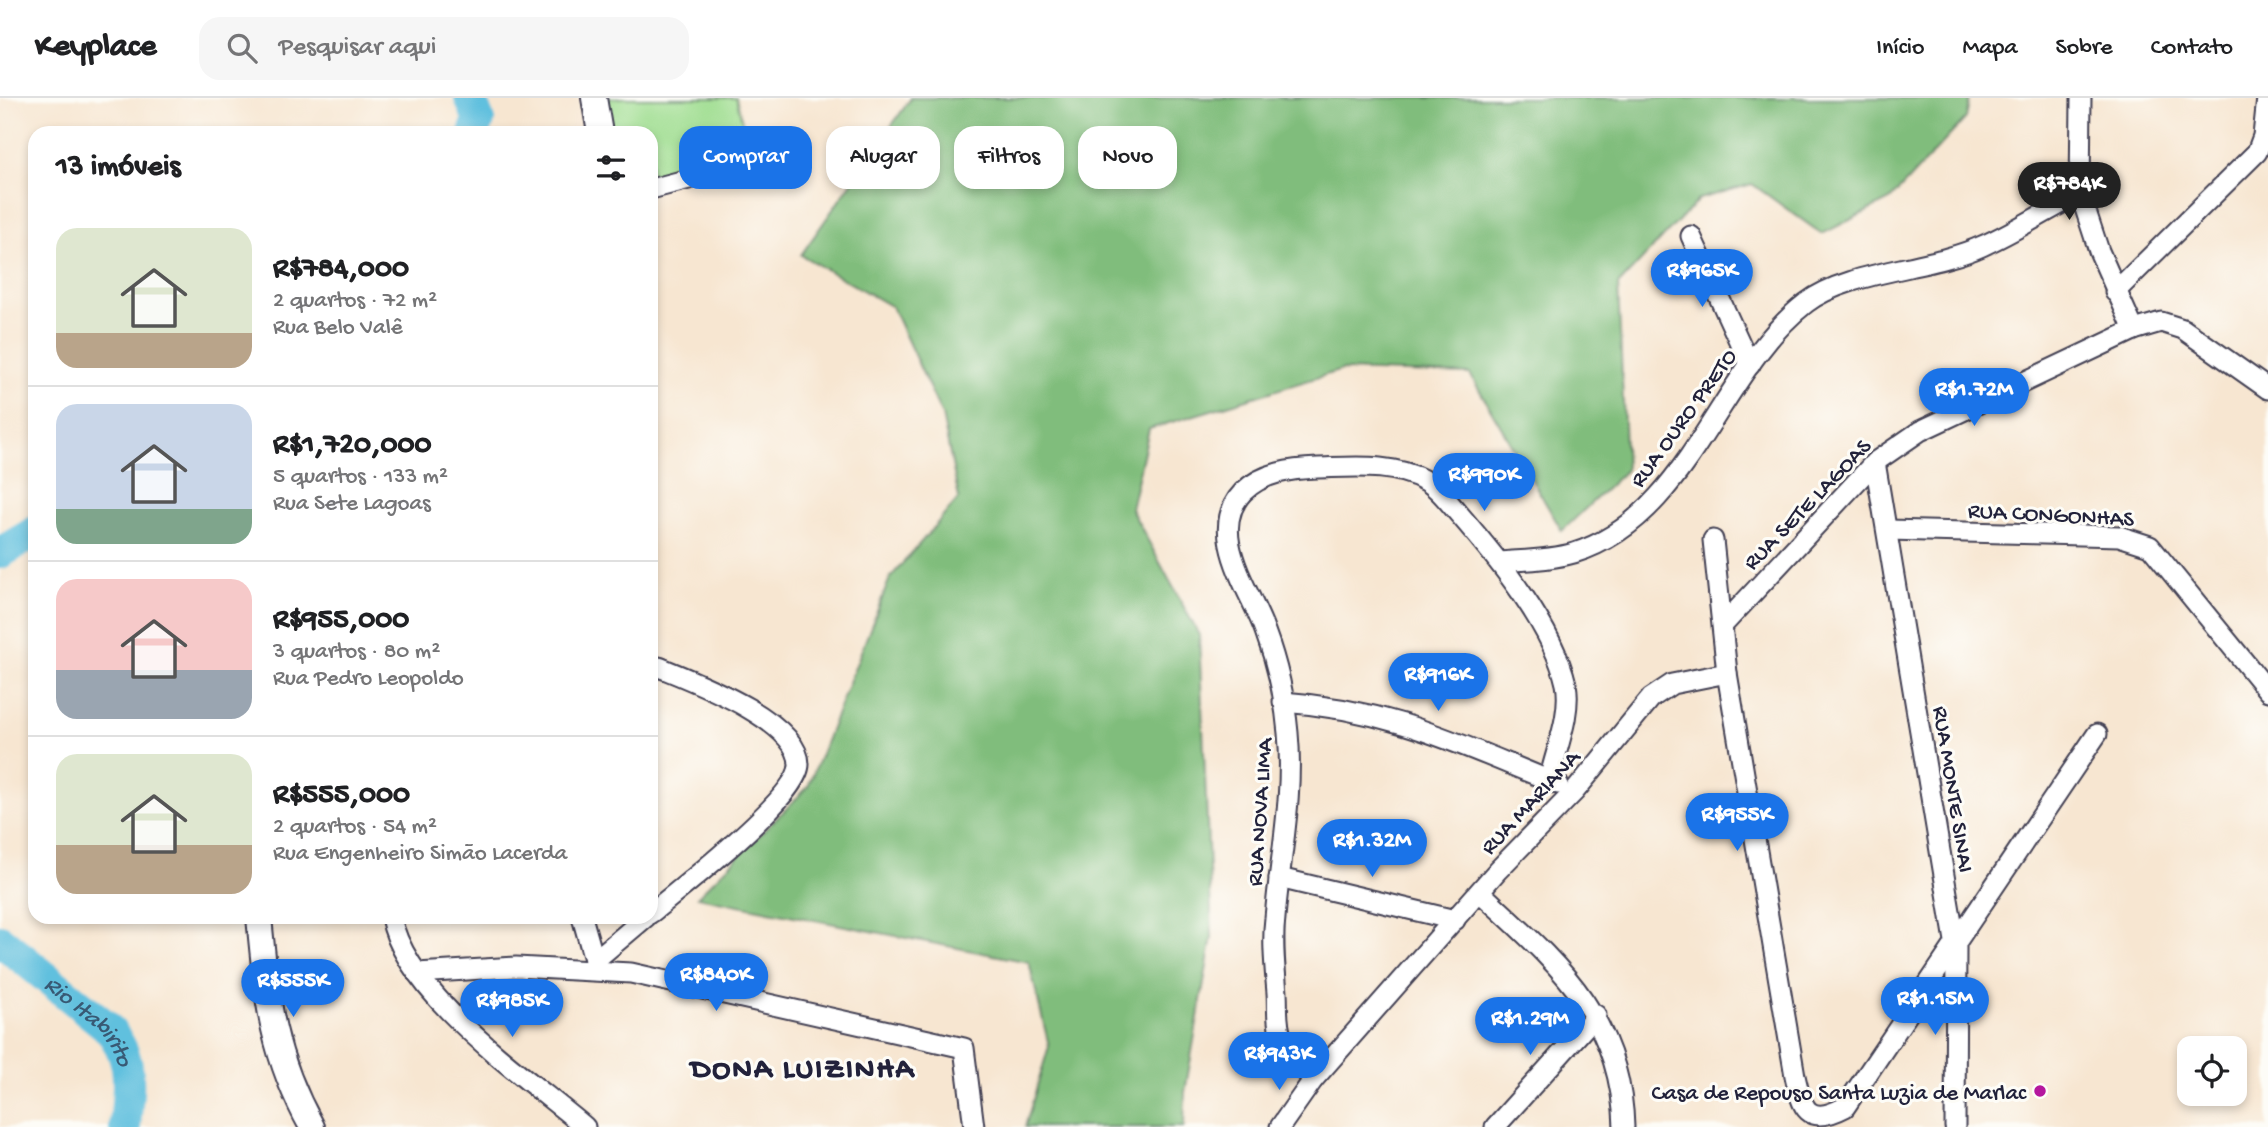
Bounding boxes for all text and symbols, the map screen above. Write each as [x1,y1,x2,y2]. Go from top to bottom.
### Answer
search box [199,17,689,80]
text: Keyplace [35,29,157,67]
icon: search [223,29,261,67]
text: Pesquisar aqui [279,33,436,64]
text: Início [1876,34,1924,63]
text: Mapa [1962,34,2018,63]
text: Sobre [2056,34,2113,63]
text: Contato [2151,34,2233,63]
chip: Comprar [679,126,812,189]
chip: Alugar [826,126,940,189]
chip: Filtros [954,126,1064,189]
chip: Novo [1078,126,1177,189]
icon: filters [592,149,630,187]
text: 13 imóveis [56,151,180,186]
pin: R$784K [2012,162,2126,222]
text: R$784K [2034,171,2104,198]
pin: R$965K [1645,250,1759,309]
text: R$784,000 [273,253,409,288]
icon: home [112,256,196,340]
text: R$965K [1667,258,1737,285]
text: 2 quartos · 72 m² [273,288,437,315]
text: Rua Belo Valê [273,315,403,342]
street label: RUA OURO PRETO [1626,344,1744,494]
pin: R$1.72M [1909,368,2039,428]
text: R$1.72M [1935,377,2013,404]
text: R$1,720,000 [273,429,432,464]
icon: home [112,432,196,516]
street label: RUA SETE LAGOAS [1739,434,1878,577]
pin: R$990K [1427,454,1541,513]
text: R$990K [1448,462,1520,489]
text: 5 quartos · 133 m² [273,464,448,491]
text: Rua Sete Lagoas [273,491,431,518]
street label: RUA CONGONHAS [1967,499,2135,534]
text: R$955,000 [273,604,409,639]
icon: home [112,607,196,691]
text: 3 quartos · 80 m² [273,639,440,666]
pin: R$916K [1381,654,1495,713]
text: R$916K [1404,662,1472,689]
text: Rua Pedro Leopoldo [273,666,464,693]
street label: RUA MONTE SINAI [1925,704,1978,875]
street label: RUA NOVA LIMA [1243,736,1280,887]
street label: RUA MARIANA [1476,744,1588,861]
text: R$555,000 [273,779,410,814]
icon: home [112,782,196,866]
pin: R$955K [1680,794,1794,853]
text: R$955K [1702,802,1772,829]
text: 2 quartos · 54 m² [273,814,437,841]
pin: R$1.32M [1307,820,1437,879]
text: R$1.32M [1333,828,1411,855]
text: Rua Engenheiro Simão Lacerda [273,841,567,868]
pin: R$840K [659,954,773,1013]
pin: R$555K [236,960,350,1019]
text: R$840K [680,962,752,989]
text: R$555K [257,968,329,995]
water label: Rio Itabirito [37,971,138,1071]
pin: R$1.15M [1870,978,2000,1037]
pin: R$985K [455,979,569,1039]
text: R$1.15M [1897,986,1973,1013]
text: R$985K [476,988,548,1015]
pin: R$1.29M [1465,998,1595,1057]
text: R$1.29M [1491,1006,1569,1033]
pin: R$943K [1222,1032,1336,1092]
map controls [2177,1036,2247,1106]
button: locate [2177,1036,2247,1106]
text: R$943K [1244,1041,1314,1068]
district label: DONA LUIZINHA [688,1054,916,1089]
place label: Casa de Repouso Santa Luzia de Marlac [1652,1081,2027,1108]
marker: Casa de Repouso Santa Luzia de Marlac [2032,1083,2048,1099]

